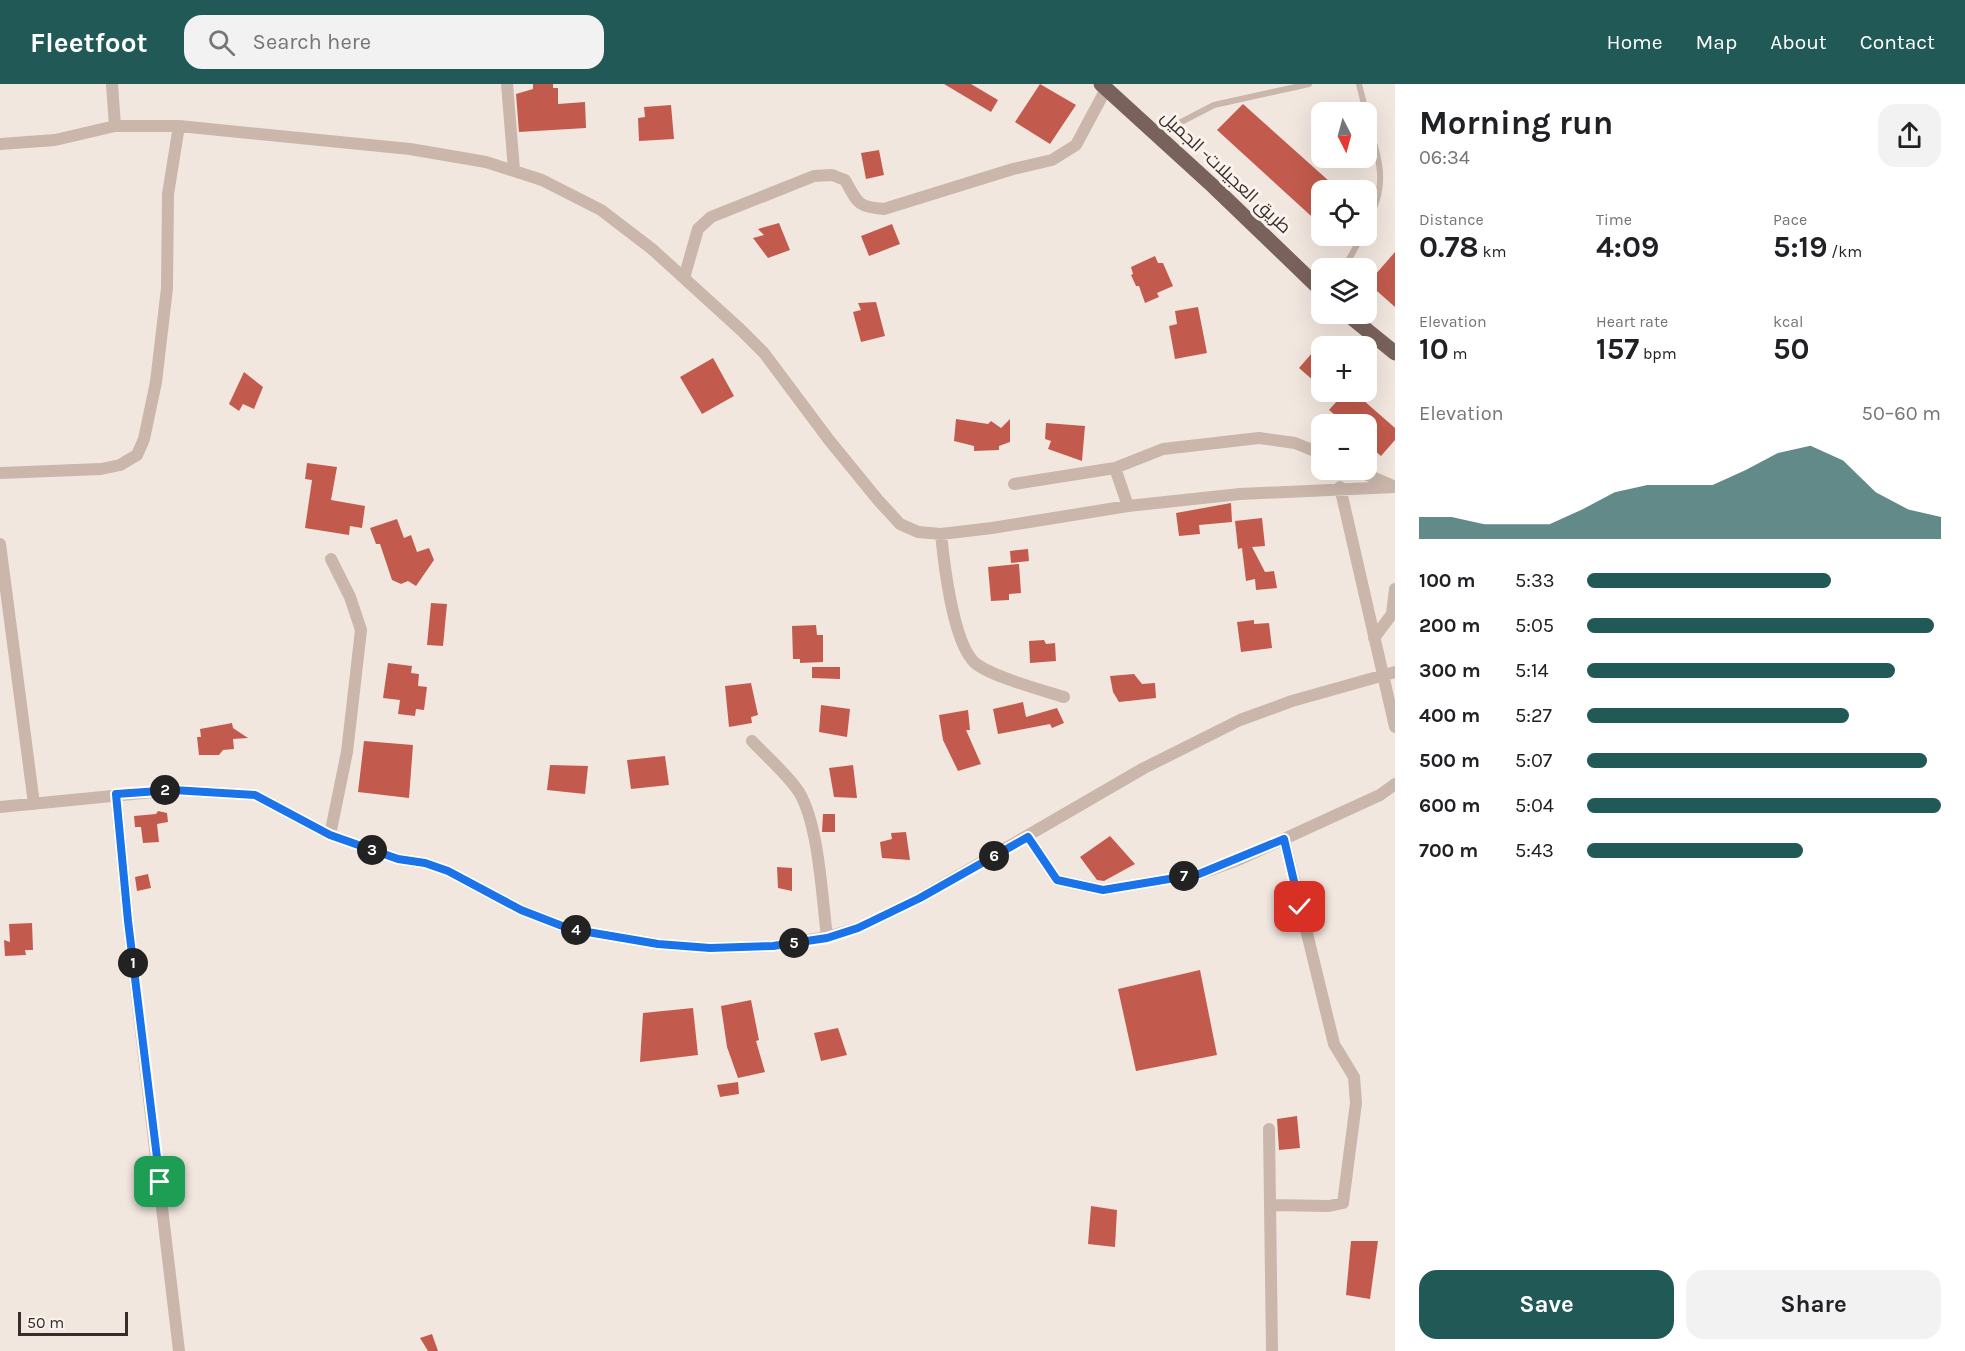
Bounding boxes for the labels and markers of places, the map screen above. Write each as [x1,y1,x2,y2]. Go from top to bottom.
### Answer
pin: 2 [150,775,180,805]
pin: 3 [357,835,387,865]
pin: 6 [979,841,1009,871]
pin: 7 [1169,861,1199,891]
pin [1274,881,1325,932]
pin: 4 [561,915,591,945]
pin: 5 [779,928,809,958]
pin: 1 [118,948,148,978]
pin [134,1156,185,1207]

